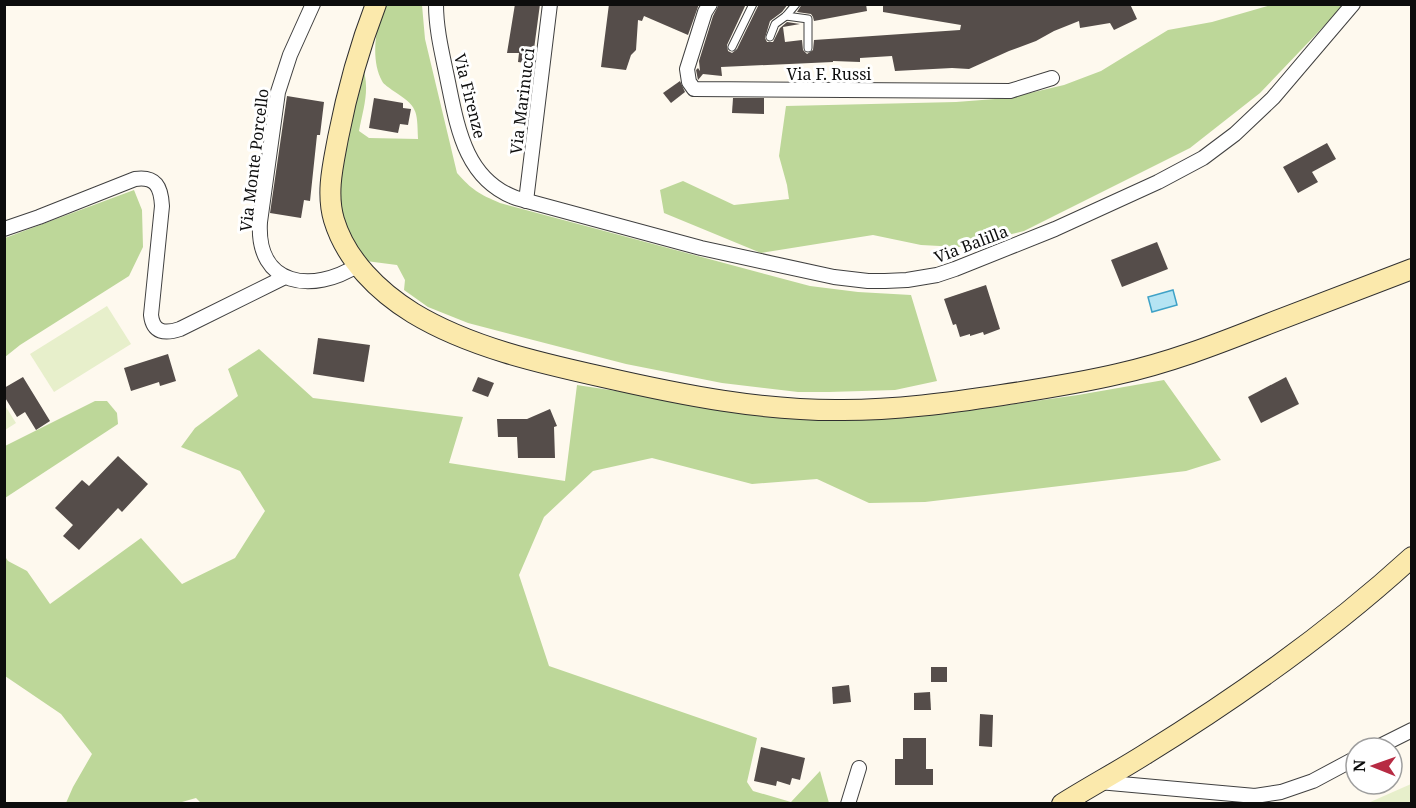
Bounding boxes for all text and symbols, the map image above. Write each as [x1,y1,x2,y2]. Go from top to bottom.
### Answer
street label: Via Marinucci [505,47,539,155]
street label: Via Firenze [449,51,491,141]
street label: Via F. Russi [787,63,871,85]
street label: Via Monte Porcello [234,87,274,233]
street label: Via Balilla [931,220,1011,268]
north arrow [1344,736,1404,796]
text: N [1348,759,1370,772]

